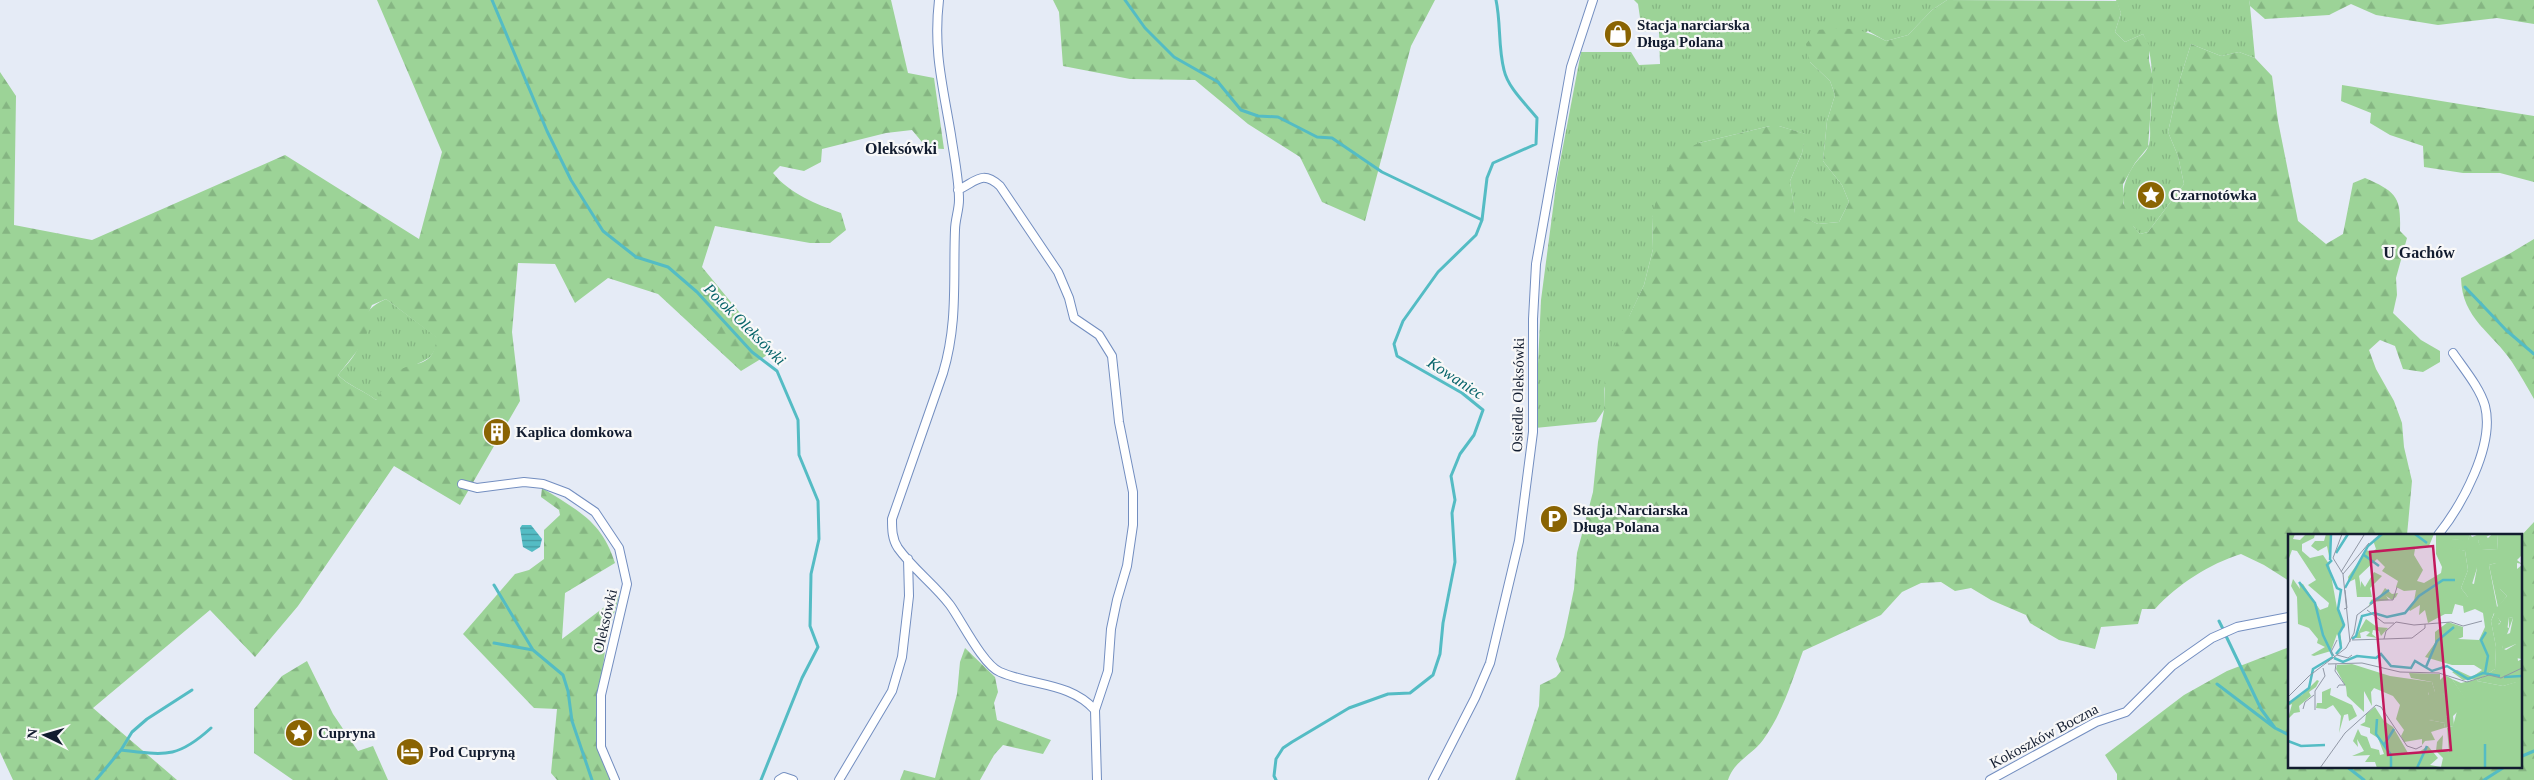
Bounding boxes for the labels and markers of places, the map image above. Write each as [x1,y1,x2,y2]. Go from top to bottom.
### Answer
place label: Stacja narciarska Długa Polana [1637,17,1750,50]
shop icon: Stacja narciarska Długa Polana [1603,19,1633,49]
place icon: Czarnotówka [2136,180,2166,210]
place label: Czarnotówka [2170,187,2257,203]
building icon: Kaplica domkowa [482,417,512,447]
place label: Kaplica domkowa [516,424,633,440]
place label: Stacja Narciarska Długa Polana [1573,502,1689,535]
parking icon: Stacja Narciarska Długa Polana [1539,504,1569,534]
place icon: Cupryna [284,718,314,748]
place label: Cupryna [318,725,376,741]
hotel icon: Pod Cupryną [395,737,425,767]
place label: Pod Cupryną [429,744,516,760]

